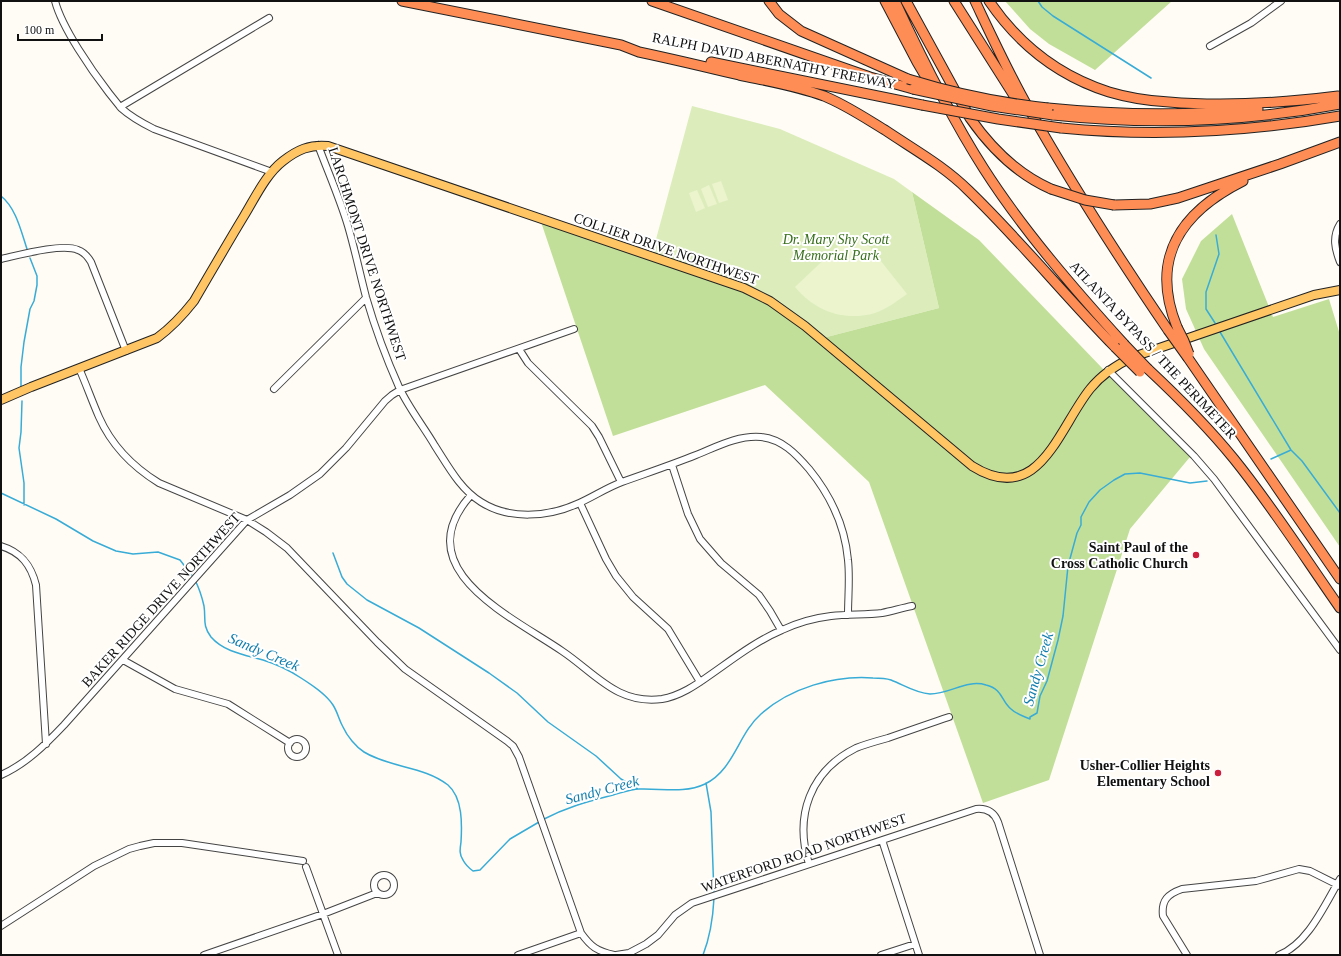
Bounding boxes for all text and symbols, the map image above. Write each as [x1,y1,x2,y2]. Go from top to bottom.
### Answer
scale bar [18,16,102,42]
text: 100 m [24,23,55,37]
street label: RALPH DAVID ABERNATHY FREEWAY [651,30,897,92]
street label: LARCHMONT DRIVE NORTHWEST [325,145,409,363]
street label: COLLIER DRIVE NORTHWEST [572,210,761,288]
park label: Dr. Mary Shy Scott Memorial Park [782,232,890,263]
street label: ATLANTA BYPASS / THE PERIMETER [1067,258,1240,442]
street label: BAKER RIDGE DRIVE NORTHWEST [79,510,243,690]
place label: Saint Paul of the Cross Catholic Church [1051,540,1188,571]
marker: Saint Paul of the Cross Catholic Church [1191,550,1201,560]
water label: Sandy Creek [226,630,302,674]
water label: Sandy Creek [1020,630,1056,708]
place label: Usher-Collier Heights Elementary School [1080,758,1211,789]
marker: Usher-Collier Heights Elementary School [1213,768,1223,778]
water label: Sandy Creek [563,772,641,808]
street label: WATERFORD ROAD NORTHWEST [699,811,909,895]

